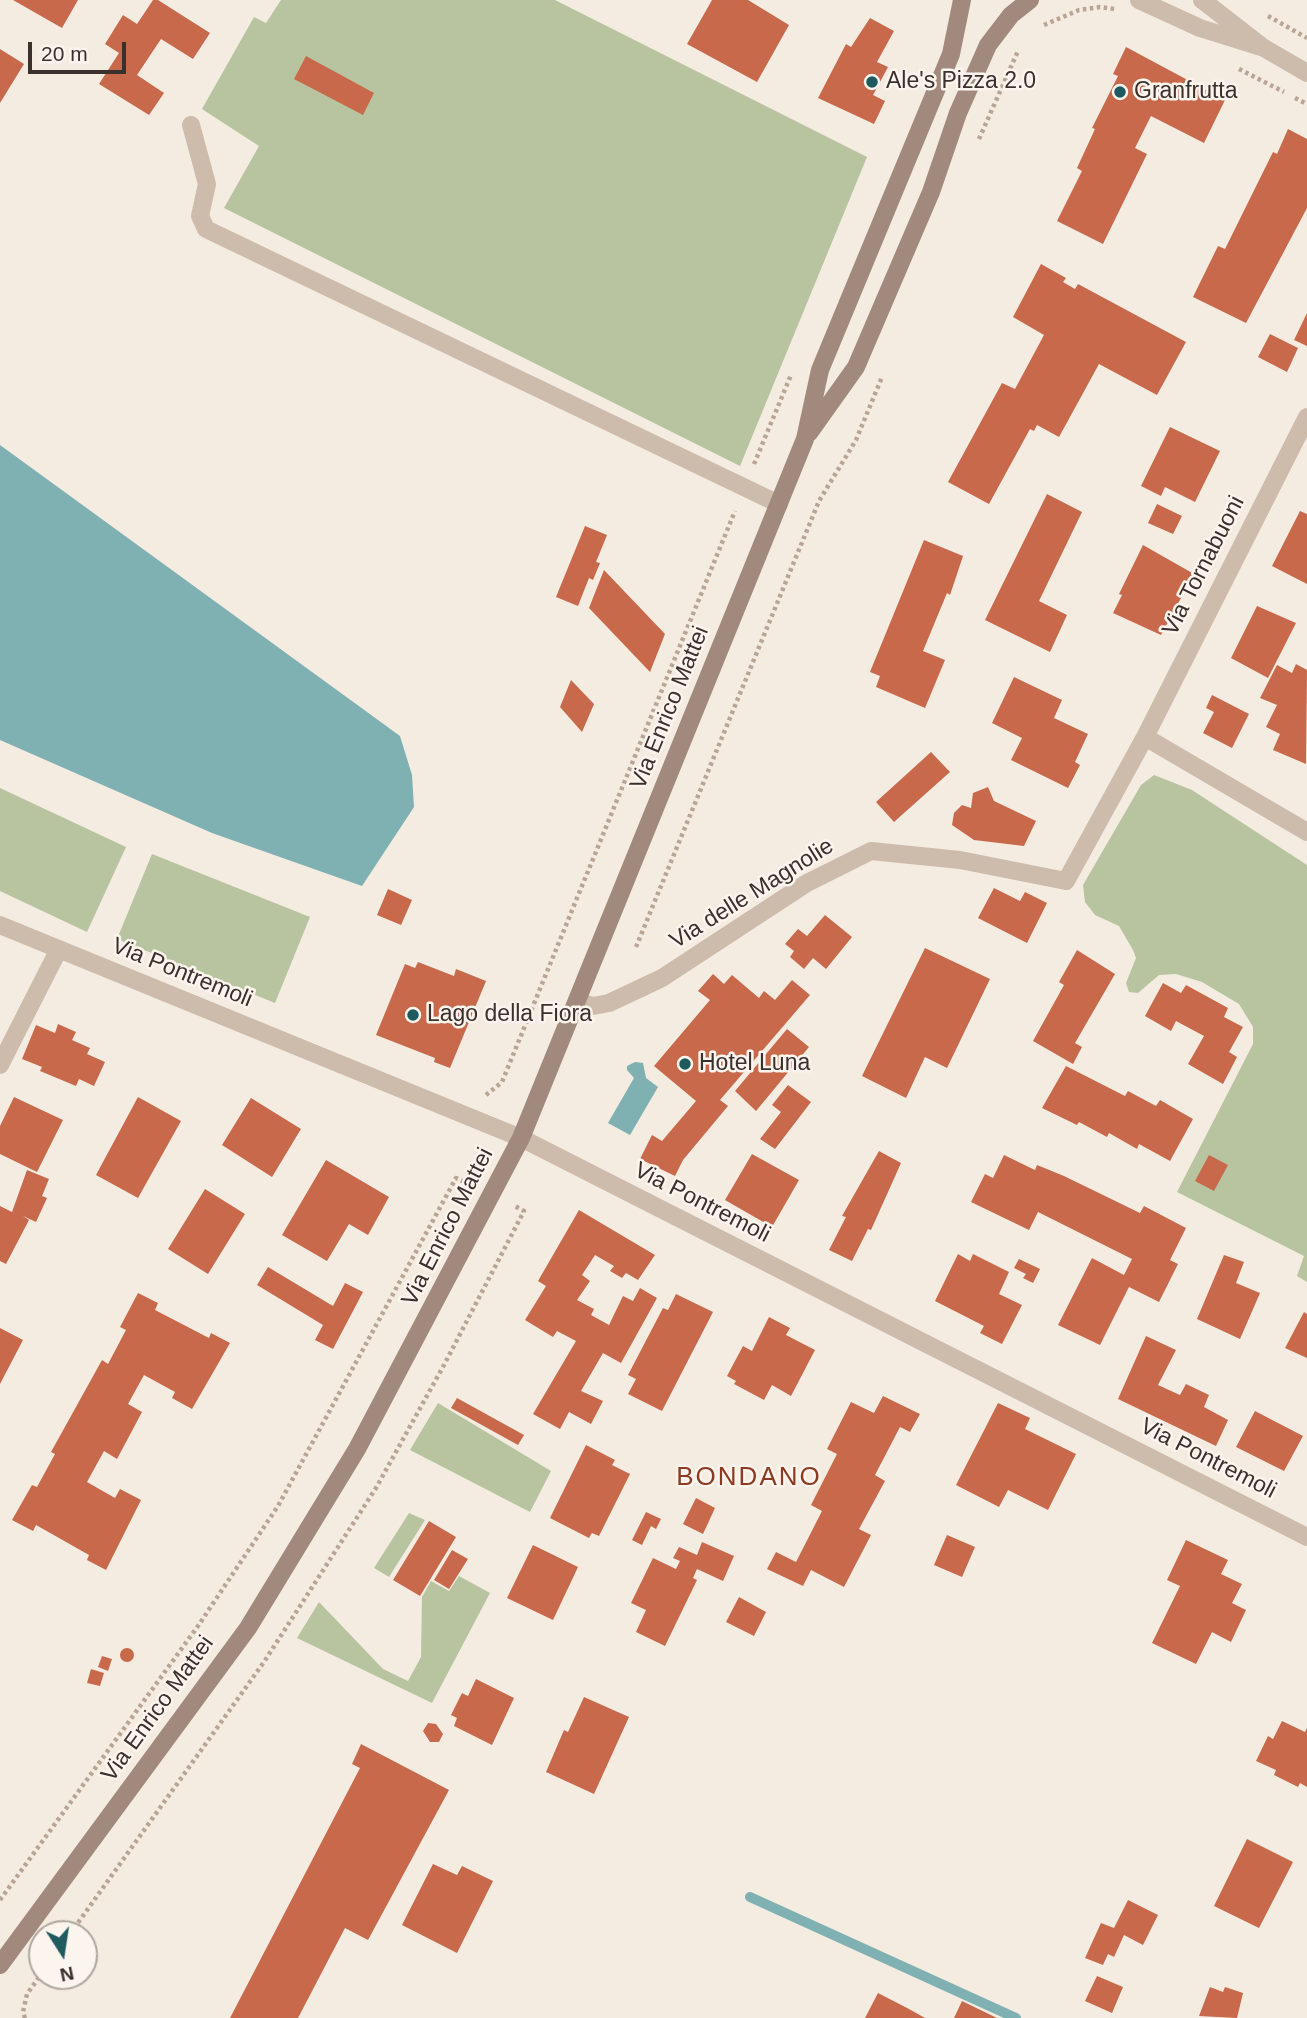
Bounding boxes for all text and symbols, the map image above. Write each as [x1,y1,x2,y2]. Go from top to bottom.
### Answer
scale bar [32,28,130,72]
text: 20 m [41,42,88,65]
place label: Ale's Pizza 2.0 [886,68,1036,96]
marker: Ale's Pizza 2.0 [864,74,880,90]
place label: Granfrutta [1134,78,1238,106]
marker: Granfrutta [1112,84,1128,100]
street label: Via Tornabuoni [1157,492,1251,640]
street label: Via Enrico Mattei [625,622,715,794]
street label: Via delle Magnolie [665,833,839,955]
street label: Via Pontremoli [108,932,256,1014]
place label: Lago della Fiora [427,1001,592,1029]
marker: Lago della Fiora [405,1007,421,1023]
place label: Hotel Luna [699,1050,810,1078]
marker: Hotel Luna [677,1056,693,1072]
street label: Via Enrico Mattei [396,1143,500,1311]
street label: Via Pontremoli [629,1157,775,1249]
street label: Via Pontremoli [1135,1413,1281,1505]
district label: BONDANO [677,1462,821,1494]
street label: Via Enrico Mattei [96,1631,220,1787]
north arrow [28,1920,98,1990]
text: N [58,1962,76,1986]

